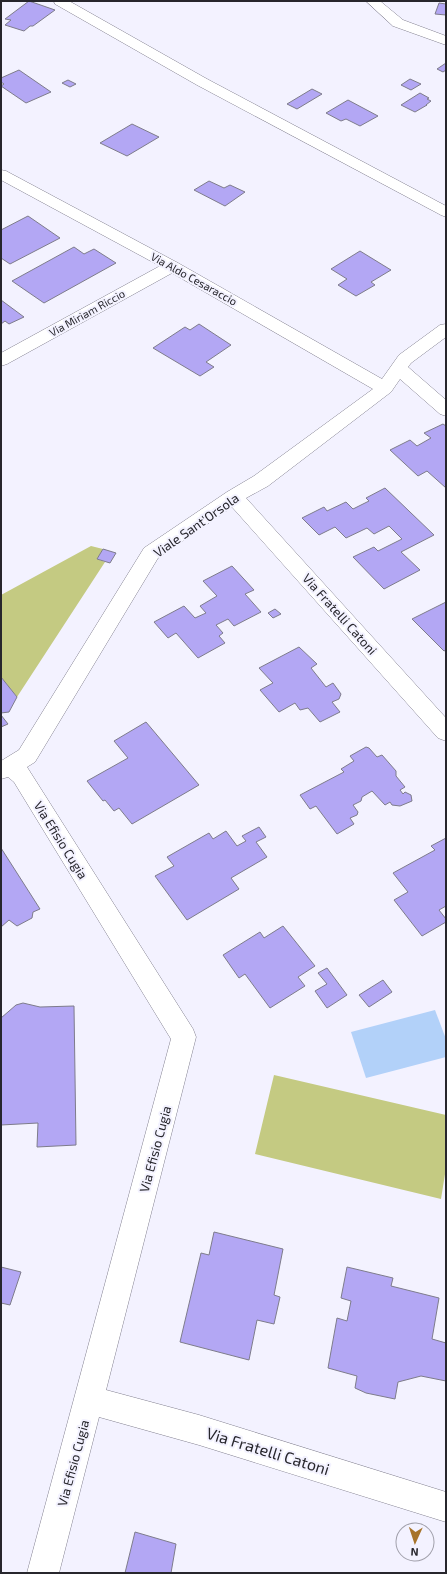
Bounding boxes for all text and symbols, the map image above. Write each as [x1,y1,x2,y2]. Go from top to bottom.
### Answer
street label: Via Aldo Cesaraccio [149,249,240,308]
street label: Via Miriam Riccio [47,286,127,339]
street label: Viale Sant'Orsola [150,490,242,560]
street label: Via Fratelli Catoni [299,570,381,658]
street label: Via Efisio Cugia [31,798,91,882]
street label: Via Efisio Cugia [136,1104,174,1194]
street label: Via Efisio Cugia [54,1418,92,1508]
street label: Via Fratelli Catoni [204,1423,332,1478]
north arrow [395,1522,435,1562]
text: N [410,1546,419,1559]

